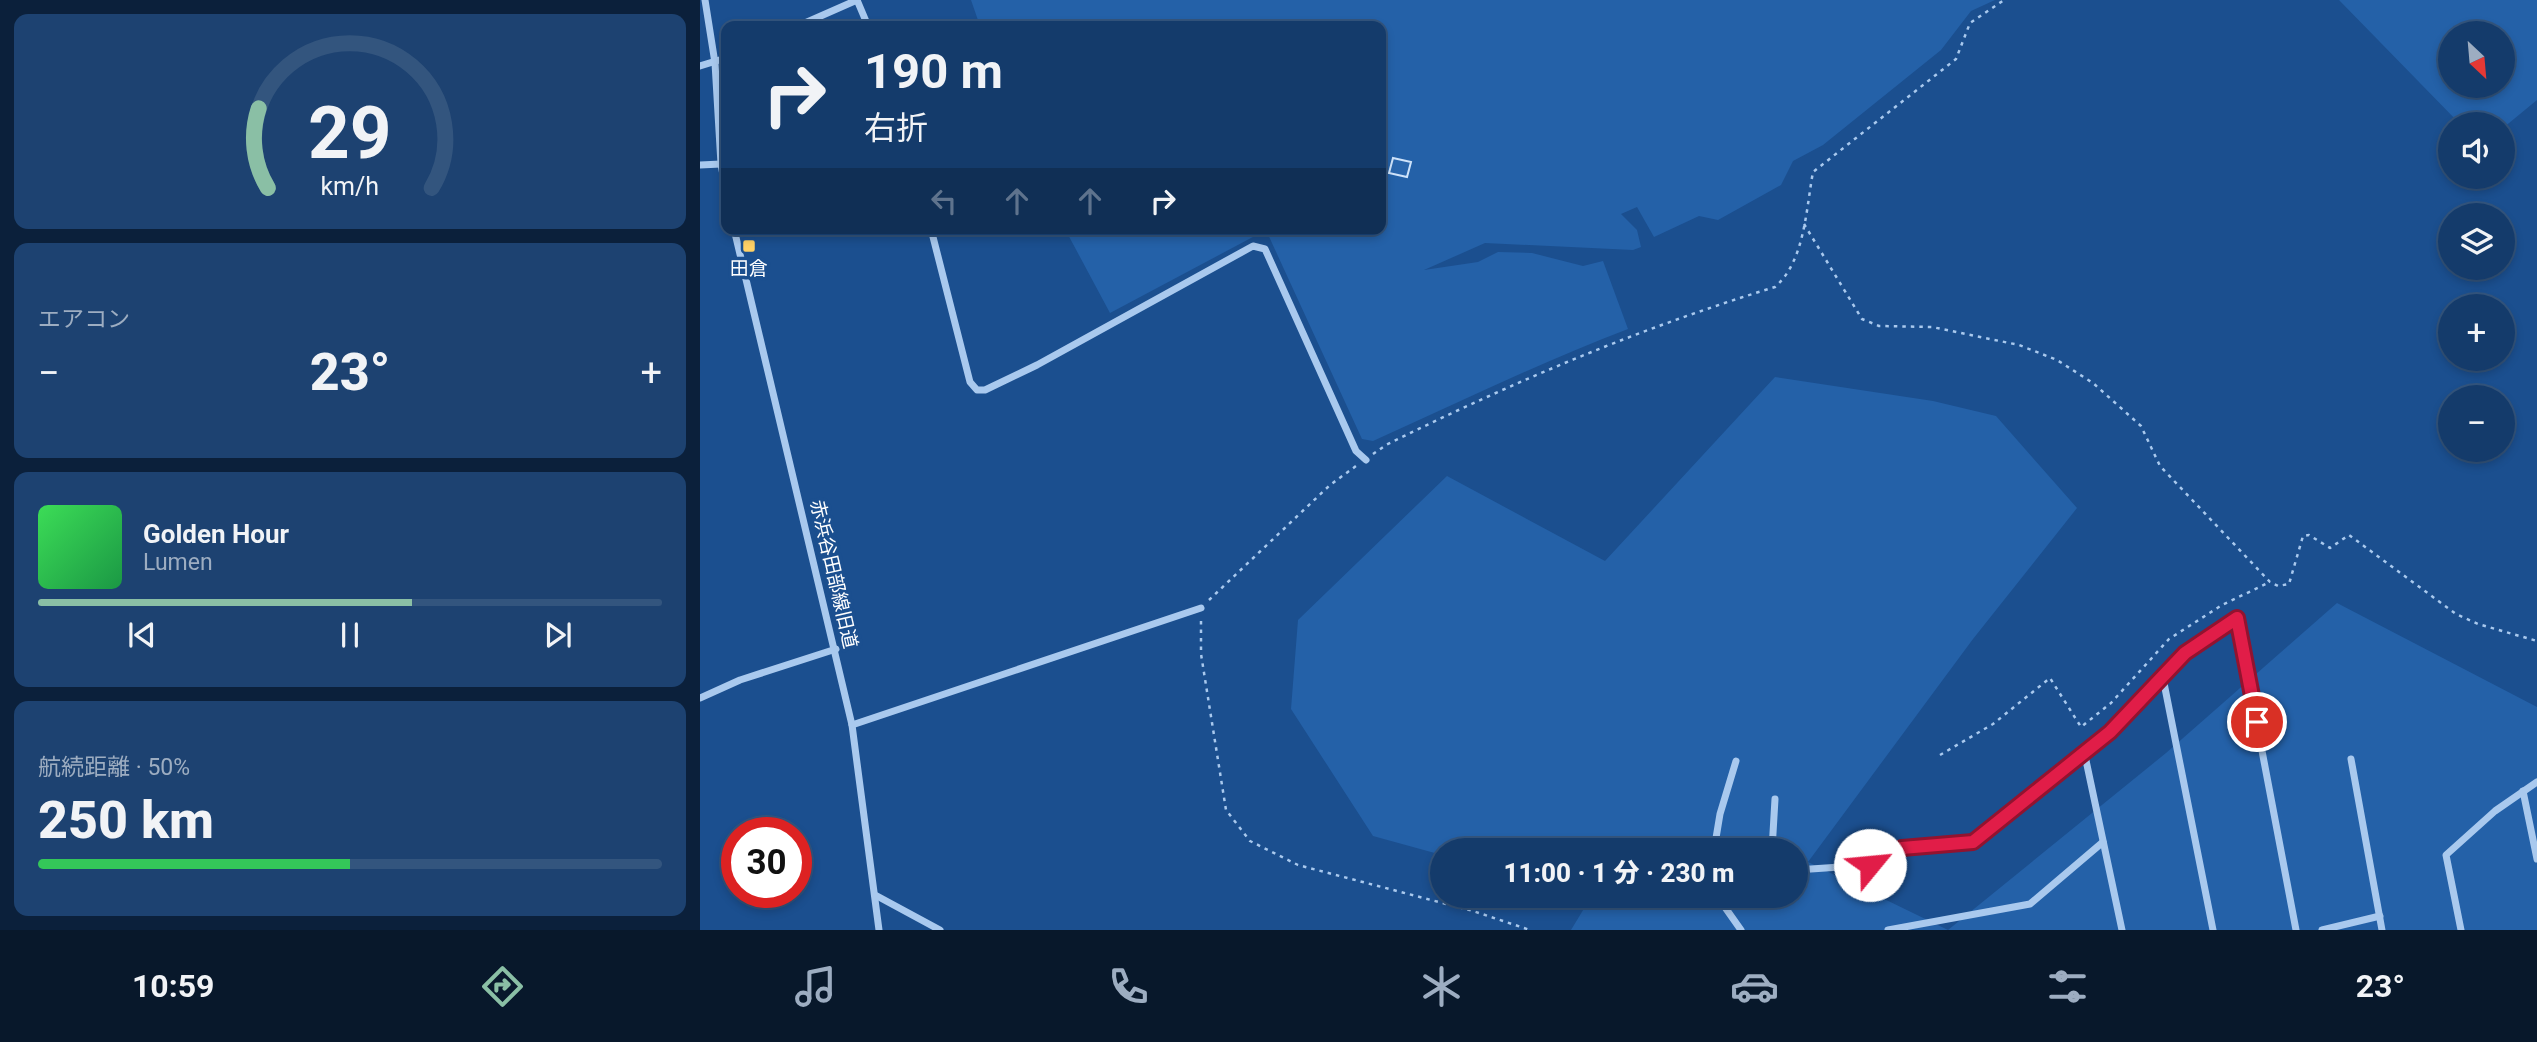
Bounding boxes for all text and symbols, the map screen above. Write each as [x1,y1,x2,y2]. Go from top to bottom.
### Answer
north arrow [2438,21,2515,98]
map controls [2438,21,2515,462]
text: 190 m [864,43,1003,100]
icon: right [749,49,840,140]
text: 29 [308,90,392,176]
text: 右折 [864,109,928,147]
button: sound [2438,112,2515,189]
text: km/h [321,171,379,200]
icon: left [925,182,963,220]
icon: ahead [998,182,1036,220]
icon: ahead [1071,182,1109,220]
icon: right [1144,182,1182,220]
button: layers [2438,203,2515,280]
marker: 田倉 [741,238,757,254]
place label: 田倉 [730,257,768,280]
button: + [2438,294,2515,371]
text: エアコン [38,306,130,333]
text: 23° [310,342,390,403]
text: − [38,351,60,395]
text: + [640,351,662,395]
button: − [2438,385,2515,462]
street label: 赤浜谷田部線旧道 [806,497,862,651]
text: Golden Hour [143,519,289,549]
text: Lumen [143,549,213,576]
icon: previous [123,616,161,654]
icon: pause [331,616,369,654]
icon: next [539,616,577,654]
pin [2227,692,2287,752]
icon: arrive [2238,703,2276,741]
text: 航続距離 · 50% [38,754,190,781]
text: 250 km [38,790,214,851]
speed limit sign: 30 [721,817,812,908]
position arrow [1833,828,1907,902]
text: 11:00 · 1 分 · 230 m [1503,858,1735,888]
icon: directions [478,962,527,1011]
icon: music [791,962,840,1011]
icon: phone [1104,962,1153,1011]
icon: climate [1417,962,1466,1011]
icon: car [1730,962,1779,1011]
icon: filters [2043,962,2092,1011]
text: 10:59 [132,967,214,1005]
text: 23° [2356,967,2405,1005]

